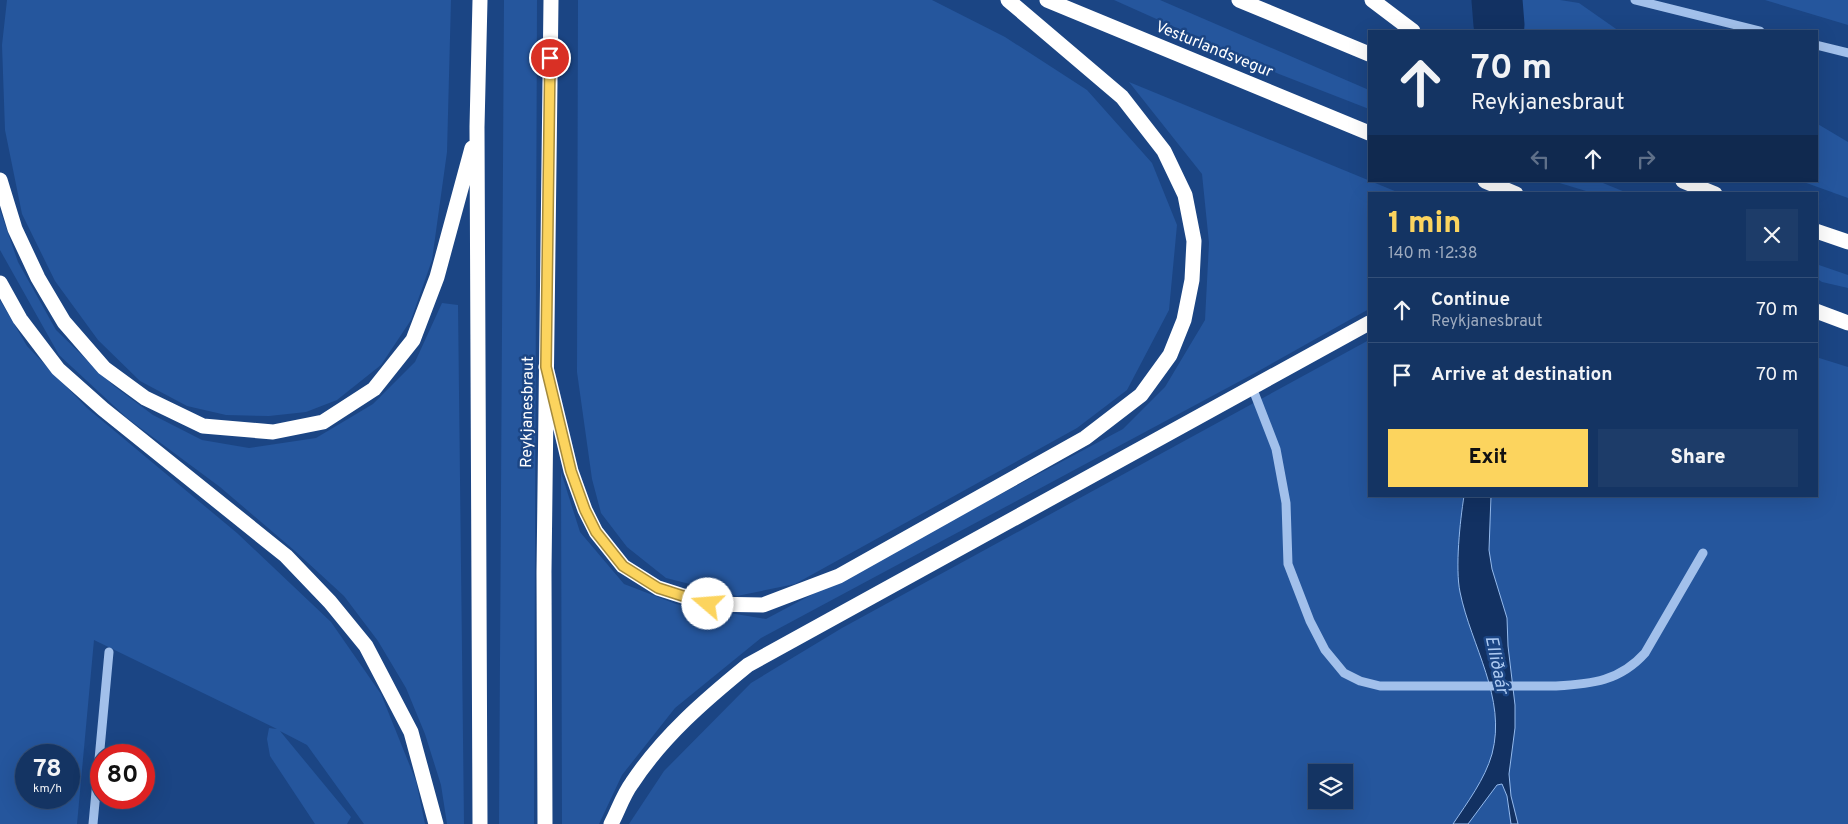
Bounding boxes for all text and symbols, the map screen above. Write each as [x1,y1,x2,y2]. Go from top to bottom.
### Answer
street label: Vesturlandsvegur [1152,17,1276,83]
pin [529,37,571,79]
icon: arrive [536,44,564,72]
text: 70 m [1471,47,1552,91]
icon: ahead [1388,50,1453,115]
text: Reykjanesbraut [1471,90,1625,117]
icon: left [1526,145,1554,173]
icon: ahead [1579,145,1607,173]
icon: right [1632,145,1660,173]
text: 1 min [1388,206,1461,243]
button: close [1746,209,1798,261]
text: 140 m · 12:38 [1388,244,1477,264]
text: Continue [1431,288,1510,312]
icon: ahead [1388,296,1416,324]
text: 70 m [1756,298,1798,322]
text: Reykjanesbraut [1431,312,1543,332]
street label: Reykjanesbraut [517,356,539,468]
icon: arrive [1388,361,1416,389]
text: Arrive at destination [1431,363,1612,387]
text: 70 m [1756,363,1798,387]
button: Exit [1388,429,1588,487]
button: Share [1598,429,1798,487]
position arrow [681,577,733,629]
water label: Elliðaár [1479,634,1514,698]
speed limit sign: 80 [90,744,155,809]
text: 78 [33,754,62,786]
map controls [1308,764,1353,809]
button: layers [1308,764,1353,809]
text: km/h [33,781,62,797]

